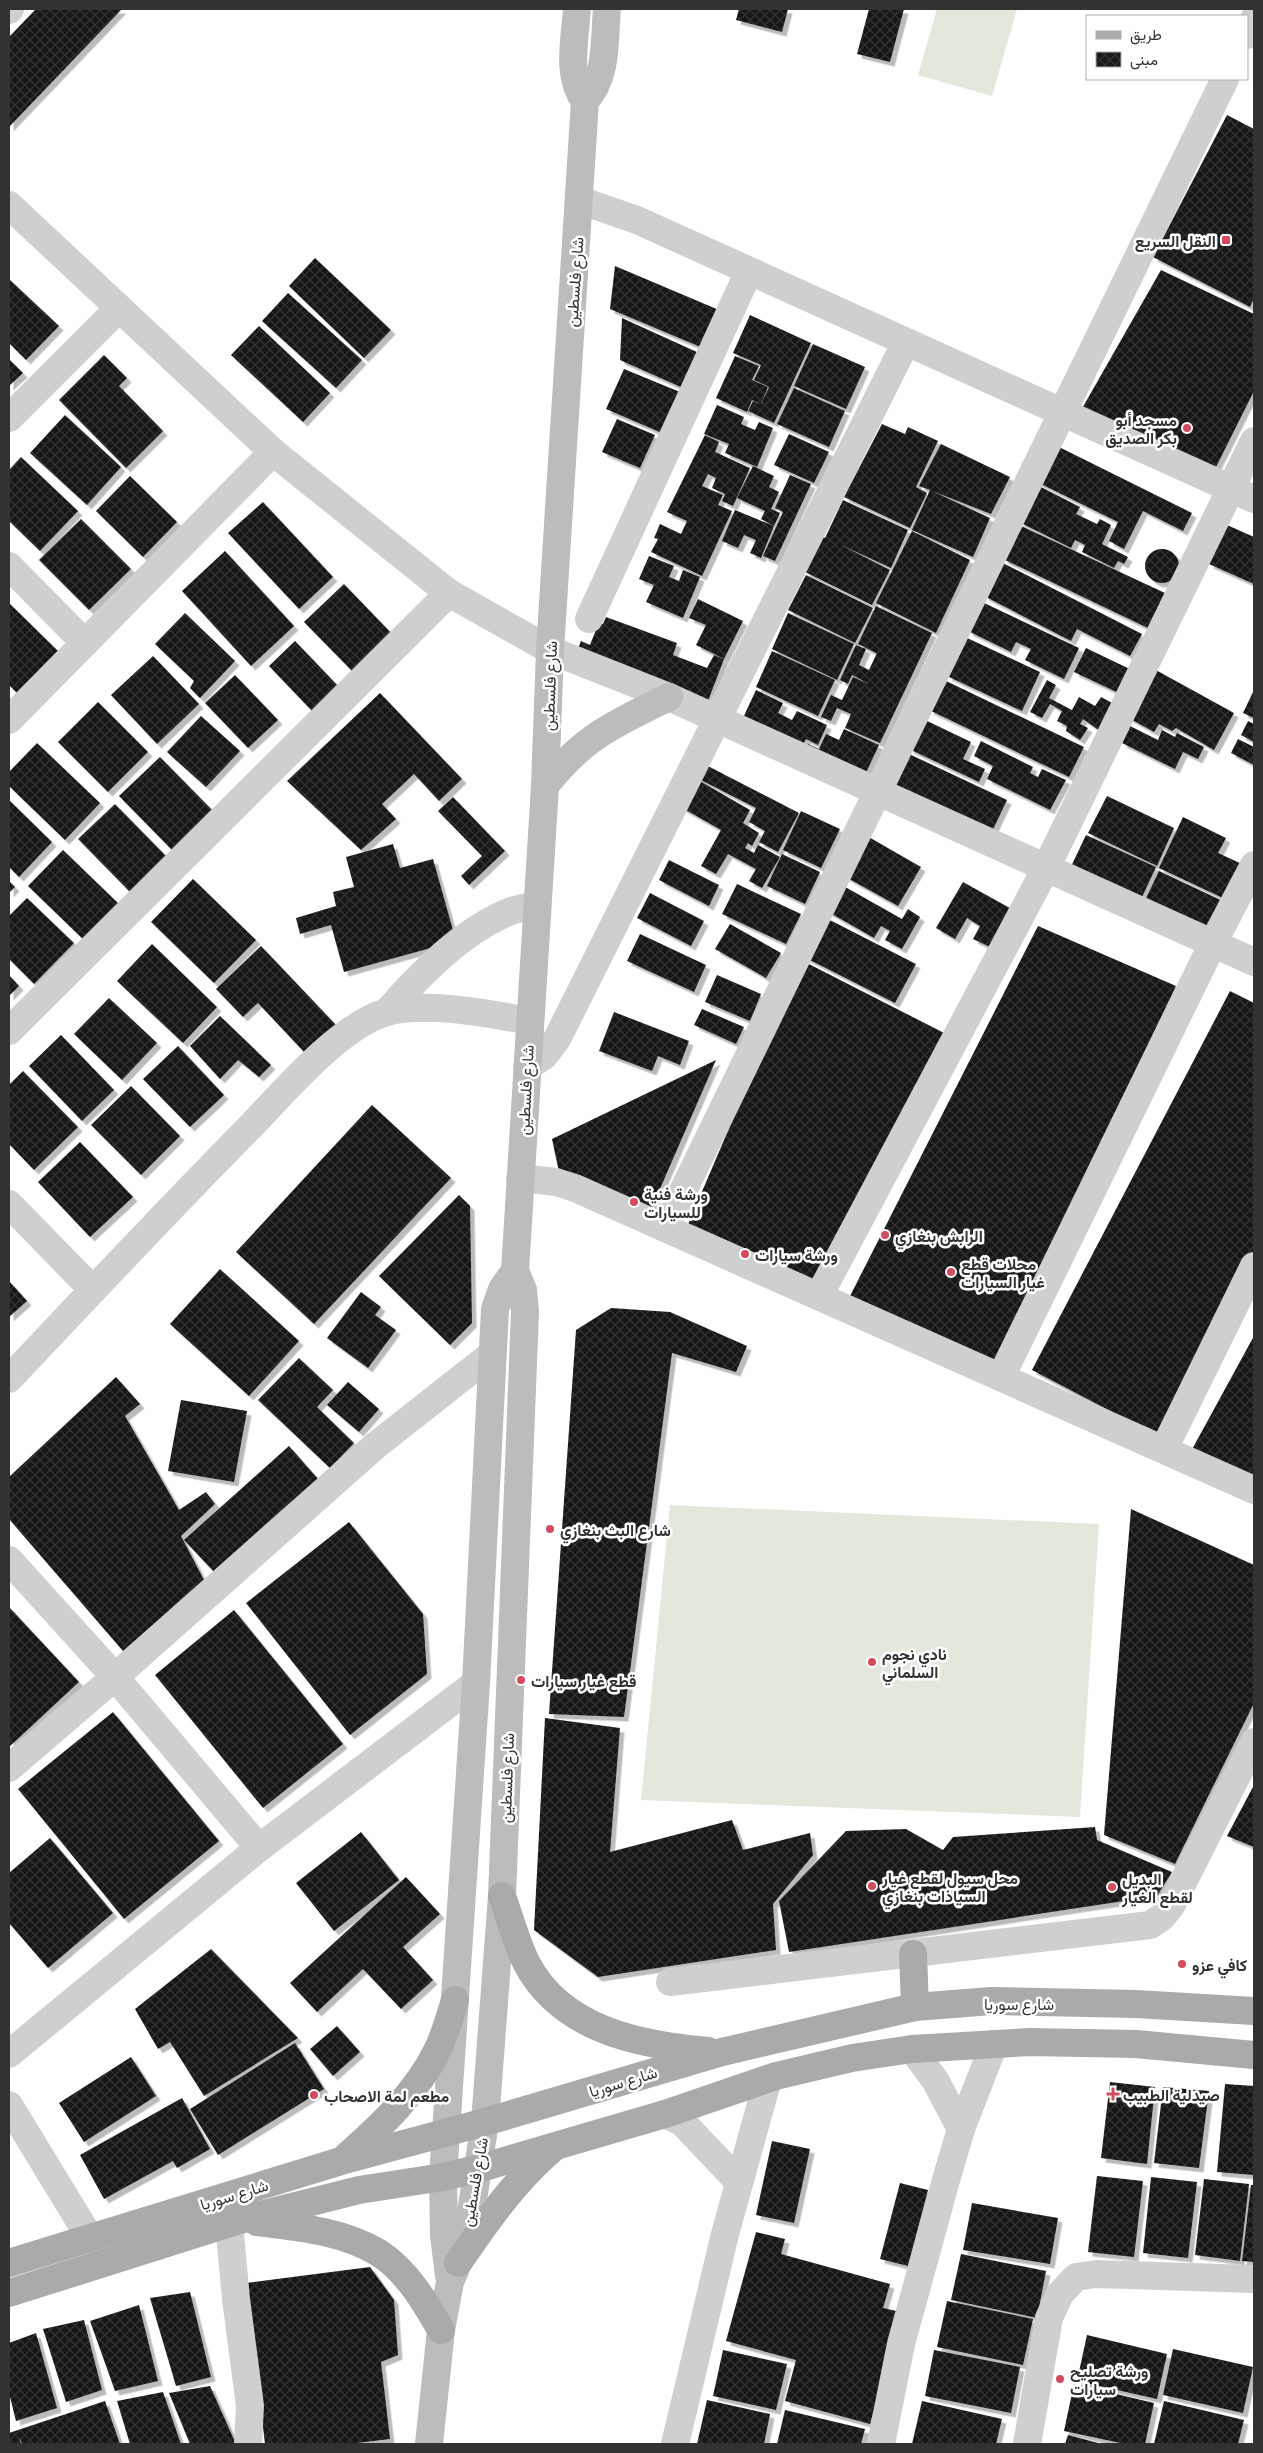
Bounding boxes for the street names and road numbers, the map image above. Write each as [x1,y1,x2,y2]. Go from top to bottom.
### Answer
street label: شارع فلسطين [561,236,590,328]
street label: شارع فلسطين [538,641,563,732]
street label: شارع فلسطين [513,1044,540,1136]
street label: شارع فلسطين [495,1733,520,1824]
street label: شارع سوريا [984,1994,1054,2016]
street label: شارع سوريا [587,2062,660,2103]
street label: شارع فلسطين [457,2136,494,2229]
street label: شارع سوريا [198,2175,271,2216]

